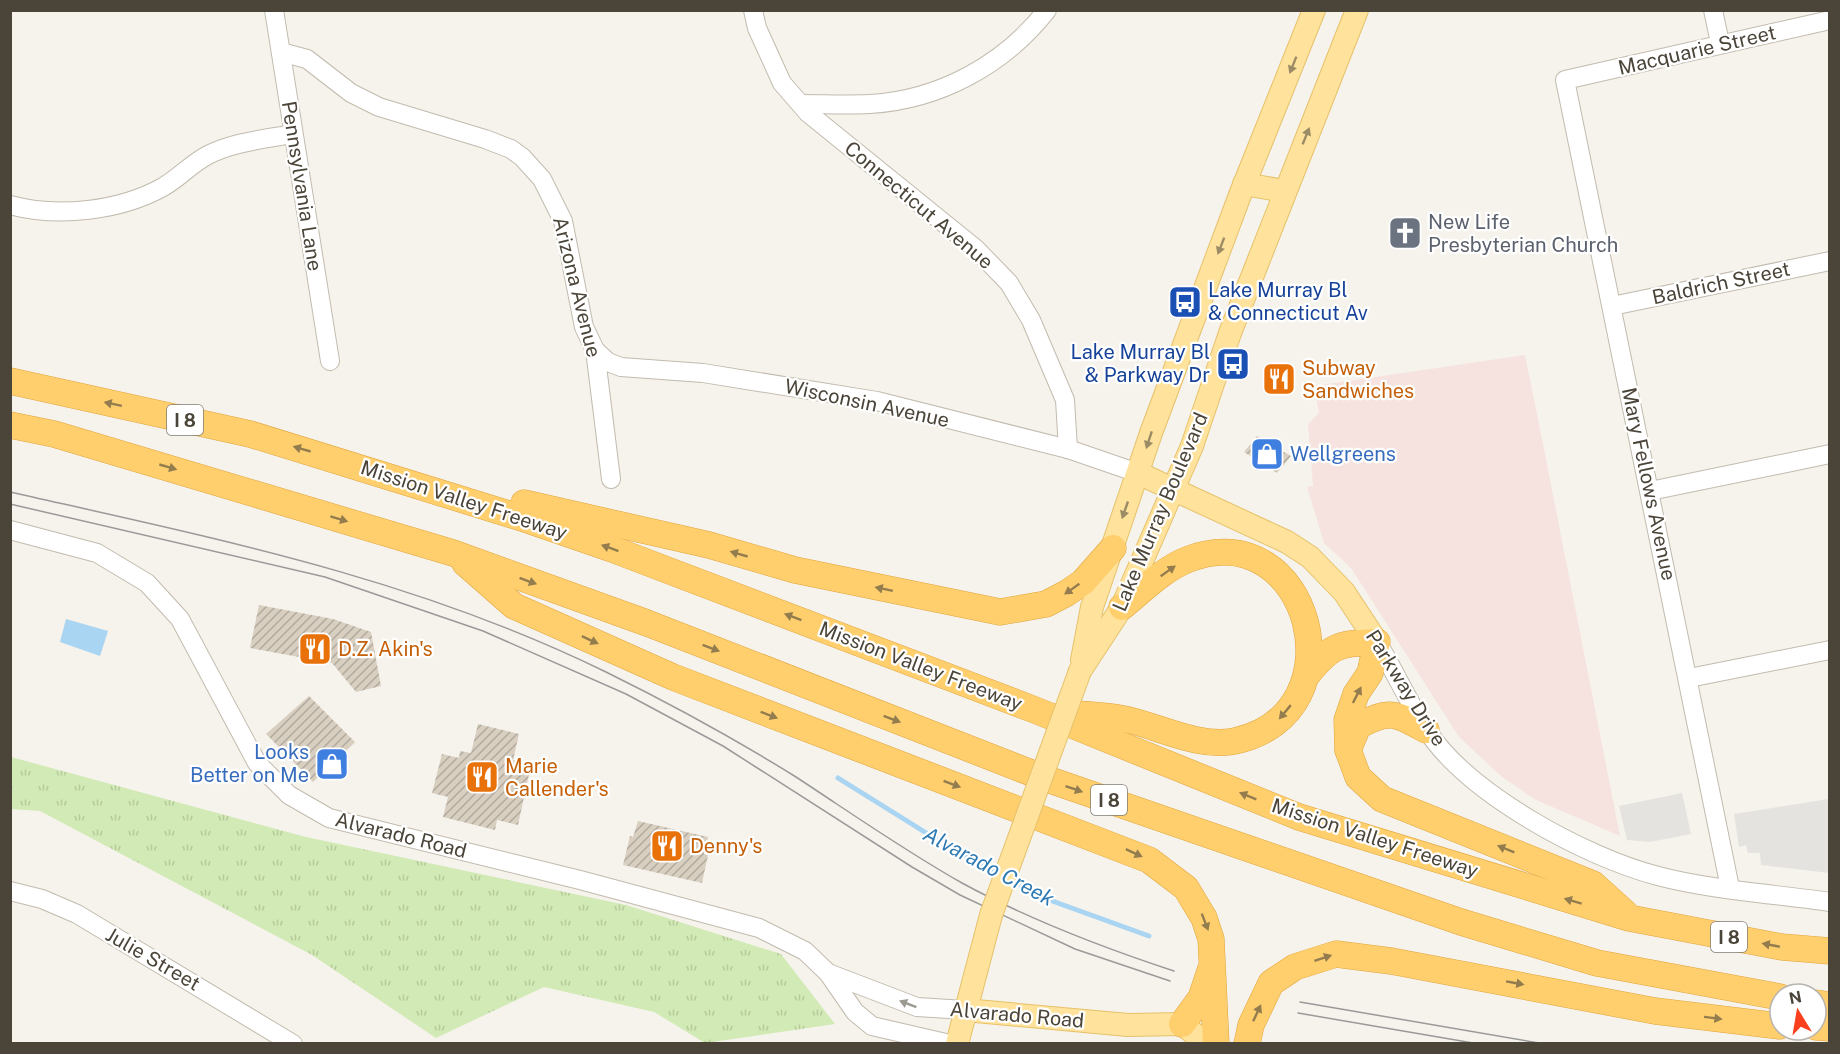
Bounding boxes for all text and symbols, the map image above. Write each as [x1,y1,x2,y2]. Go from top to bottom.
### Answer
street label: Macquarie Street [1616,20,1778,80]
one-way arrow [1287,56,1297,74]
street label: Pennsylvania Lane [277,99,327,273]
one-way arrow [1301,127,1311,145]
street label: Connecticut Avenue [840,136,998,274]
place label: New Life Presbyterian Church [1428,210,1618,257]
street label: Arizona Avenue [548,214,606,360]
church icon: New Life Presbyterian Church [1387,215,1423,251]
one-way arrow [1215,237,1225,255]
street label: Baldrich Street [1650,257,1792,309]
place label: Lake Murray Bl & Connecticut Av [1208,278,1368,325]
bus stop icon: Lake Murray Bl & Connecticut Av [1167,284,1203,320]
place label: Lake Murray Bl & Parkway Dr [1070,340,1210,387]
bus stop icon: Lake Murray Bl & Parkway Dr [1215,346,1251,382]
place label: Subway Sandwiches [1302,356,1414,403]
restaurant icon: Subway Sandwiches [1261,361,1297,397]
street label: Wisconsin Avenue [782,374,952,432]
street label: Mary Fellows Avenue [1617,385,1681,583]
one-way arrow [103,399,122,408]
road number: I 8 [167,405,203,435]
street label: Lake Murray Boulevard [1107,409,1213,615]
one-way arrow [1144,431,1153,449]
shop icon: Wellgreens [1249,436,1285,472]
place label: Wellgreens [1290,442,1396,466]
one-way arrow [293,444,311,453]
street label: Mission Valley Freeway [358,455,570,545]
one-way arrow [159,463,177,472]
one-way arrow [1120,501,1130,519]
one-way arrow [330,515,348,524]
one-way arrow [601,543,619,553]
one-way arrow [730,549,748,558]
one-way arrow [1160,566,1176,577]
one-way arrow [519,576,537,586]
one-way arrow [1065,583,1081,595]
one-way arrow [875,584,894,593]
one-way arrow [784,612,802,621]
street label: Mission Valley Freeway [816,616,1026,716]
street label: Parkway Drive [1361,626,1451,750]
restaurant icon: D.Z. Akin's [297,631,333,667]
one-way arrow [581,635,598,644]
place label: D.Z. Akin's [338,637,433,661]
one-way arrow [702,643,720,653]
one-way arrow [1352,686,1362,703]
one-way arrow [1278,704,1291,720]
one-way arrow [761,711,779,721]
one-way arrow [884,714,902,724]
place label: Looks Better on Me [190,740,309,787]
shop icon: Looks Better on Me [314,746,350,782]
place label: Marie Callender's [505,754,609,801]
restaurant icon: Marie Callender's [464,759,500,795]
one-way arrow [943,780,961,789]
one-way arrow [1066,784,1084,794]
road number: I 8 [1091,785,1127,815]
one-way arrow [1239,791,1257,800]
street label: Mission Valley Freeway [1269,793,1481,883]
street label: Alvarado Road [333,807,469,863]
water label: Alvarado Creek [919,821,1059,911]
restaurant icon: Denny's [649,828,685,864]
place label: Denny's [690,834,762,858]
one-way arrow [1497,844,1515,854]
one-way arrow [1126,849,1143,858]
one-way arrow [1564,896,1582,905]
one-way arrow [1201,913,1210,931]
street label: Julie Street [102,922,204,996]
road number: I 8 [1711,922,1747,952]
one-way arrow [1762,940,1781,949]
one-way arrow [1314,953,1332,962]
one-way arrow [1506,979,1525,988]
north arrow [1768,982,1828,1042]
text: N [1787,987,1803,1008]
street label: Alvarado Road [949,997,1085,1033]
one-way arrow [898,998,916,1008]
one-way arrow [1252,1004,1261,1021]
one-way arrow [1704,1014,1723,1023]

